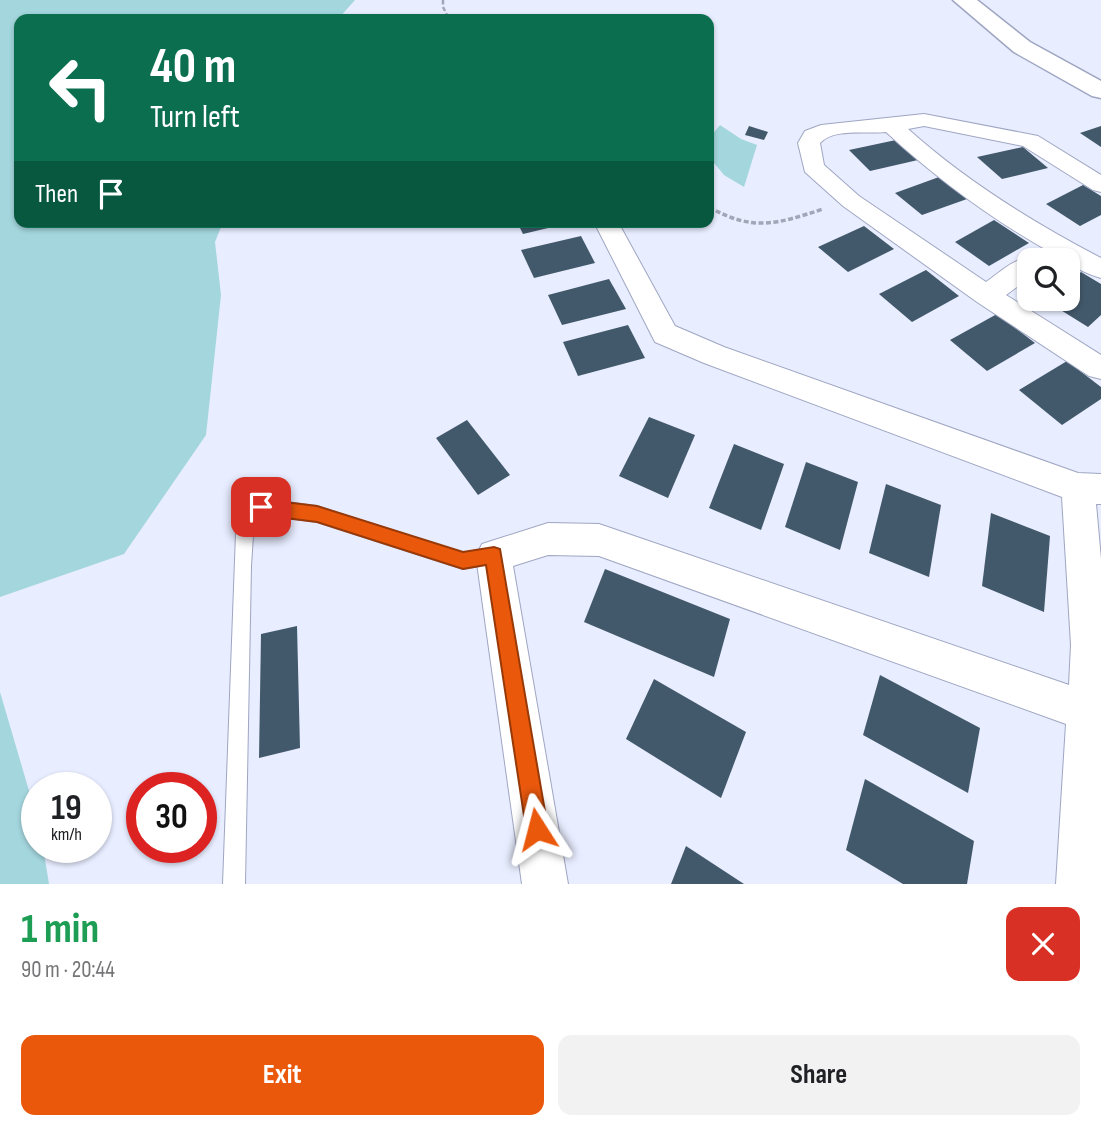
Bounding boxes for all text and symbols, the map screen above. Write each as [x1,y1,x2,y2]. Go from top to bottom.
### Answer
text: 40 m [150,38,236,97]
icon: left [35,42,126,133]
text: Turn left [150,98,240,137]
icon: arrive [92,175,130,213]
text: Then [35,179,78,210]
map controls [1017,248,1080,311]
button: search [1017,248,1080,311]
pin [231,477,291,537]
icon: arrive [242,488,280,526]
speed limit sign: 30 [126,772,217,863]
text: 19 [51,787,82,830]
position arrow [500,792,574,866]
text: km/h [51,824,82,845]
text: 1 min [21,904,99,955]
button: close [1006,907,1080,981]
text: 90 m · 20:44 [21,956,115,984]
button: Exit [21,1035,544,1115]
button: Share [558,1035,1080,1115]

